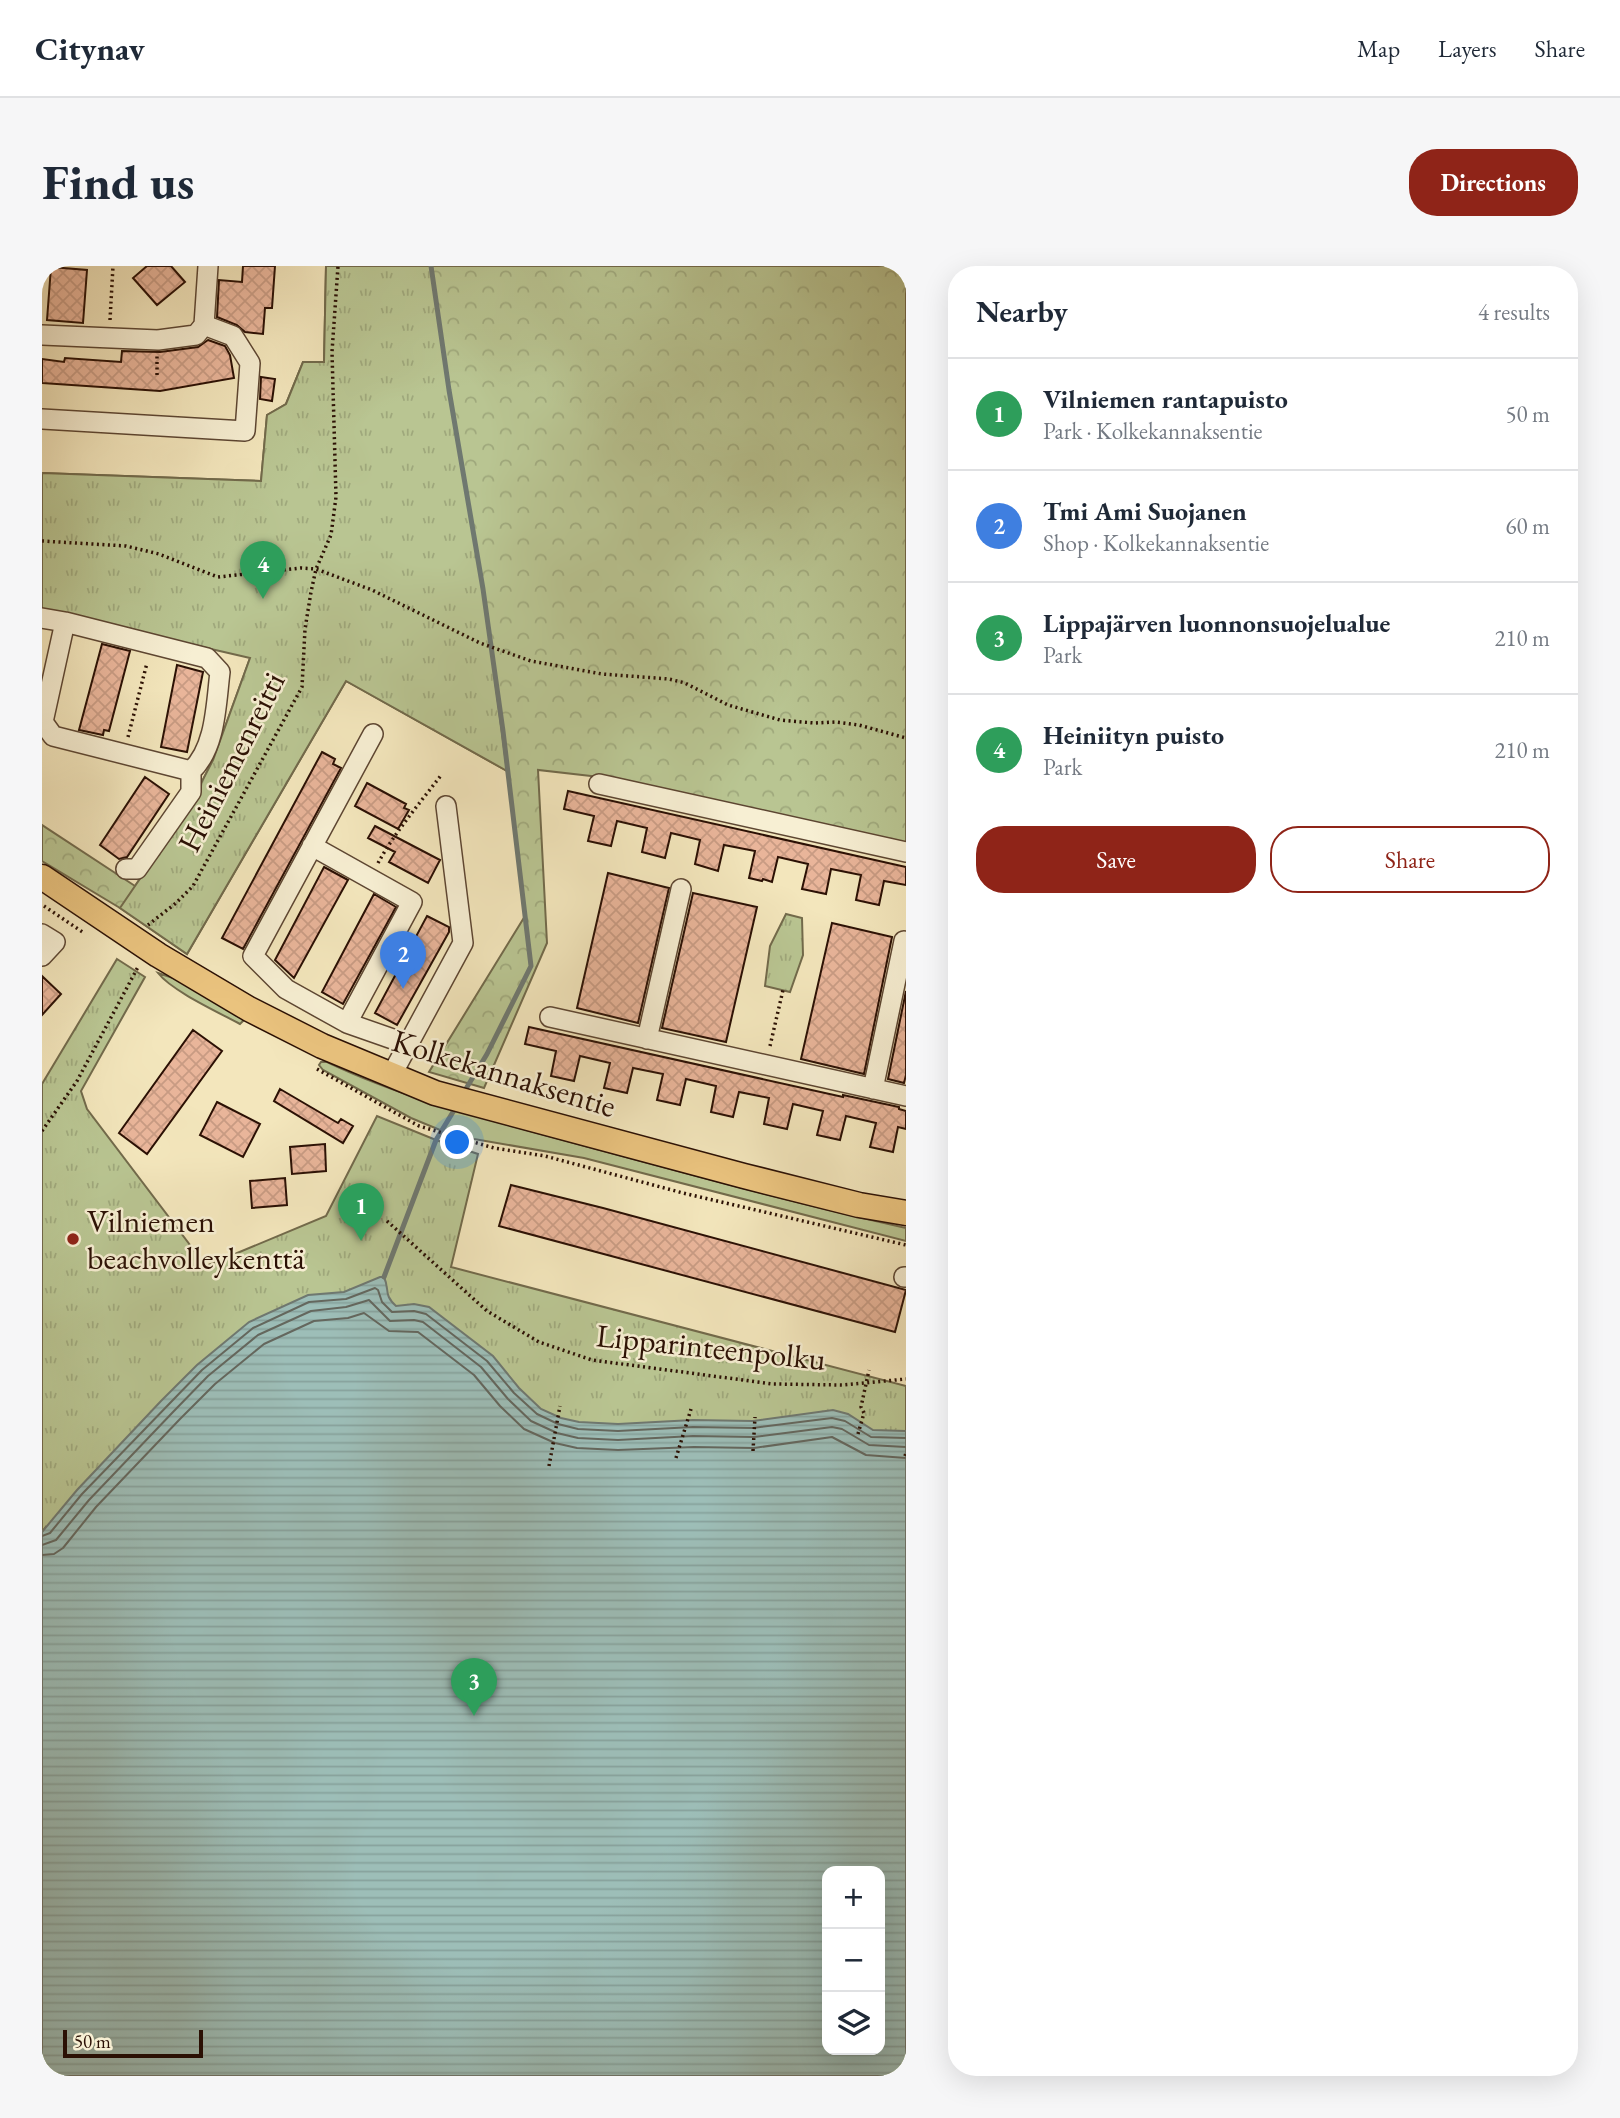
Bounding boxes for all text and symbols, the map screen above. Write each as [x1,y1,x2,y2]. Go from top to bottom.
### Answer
text: Citynav [35,27,145,70]
text: Map [1357,33,1400,64]
text: Layers [1438,33,1497,64]
text: Share [1535,33,1585,64]
button: Directions [1409,149,1578,216]
text: Find us [42,150,194,214]
text: Nearby [976,292,1068,331]
text: 4 results [1478,297,1550,327]
text: Vilniemen rantapuisto [1043,382,1288,416]
text: 1 [993,399,1005,429]
text: 50 m [1505,399,1550,429]
text: Park · Kolkekannaksentie [1043,416,1263,446]
text: Tmi Ami Suojanen [1043,494,1247,528]
text: 2 [993,511,1005,541]
text: 60 m [1505,511,1550,541]
text: Shop · Kolkekannaksentie [1043,528,1269,558]
pin: 4 [240,541,286,599]
text: Lippajärven luonnonsuojelualue [1043,606,1390,640]
text: 3 [993,623,1005,653]
text: 210 m [1494,623,1550,653]
text: Park [1043,640,1082,670]
street label: Heiniemenreitti [168,665,294,859]
text: Heiniityn puisto [1043,718,1224,752]
text: 4 [993,735,1005,765]
text: 210 m [1494,735,1550,765]
text: Park [1043,752,1082,782]
button: Save [976,826,1256,893]
button: Share [1270,826,1550,893]
pin: 2 [380,931,426,989]
street label: Kolkekannaksentie [387,1019,621,1127]
your location [440,1125,474,1159]
pin: 1 [338,1183,384,1241]
place label: Vilniemen beachvolleykenttä [87,1200,305,1279]
marker: Vilniemen beachvolleykenttä [65,1231,81,1247]
street label: Lipparinteenpolku [594,1314,828,1380]
pin: 3 [451,1658,497,1716]
map controls [822,1866,885,2055]
button: + [822,1866,885,1929]
button: − [822,1929,885,1992]
button: layers [822,1992,885,2055]
scale bar [63,2027,203,2059]
text: 50 m [74,2029,111,2054]

